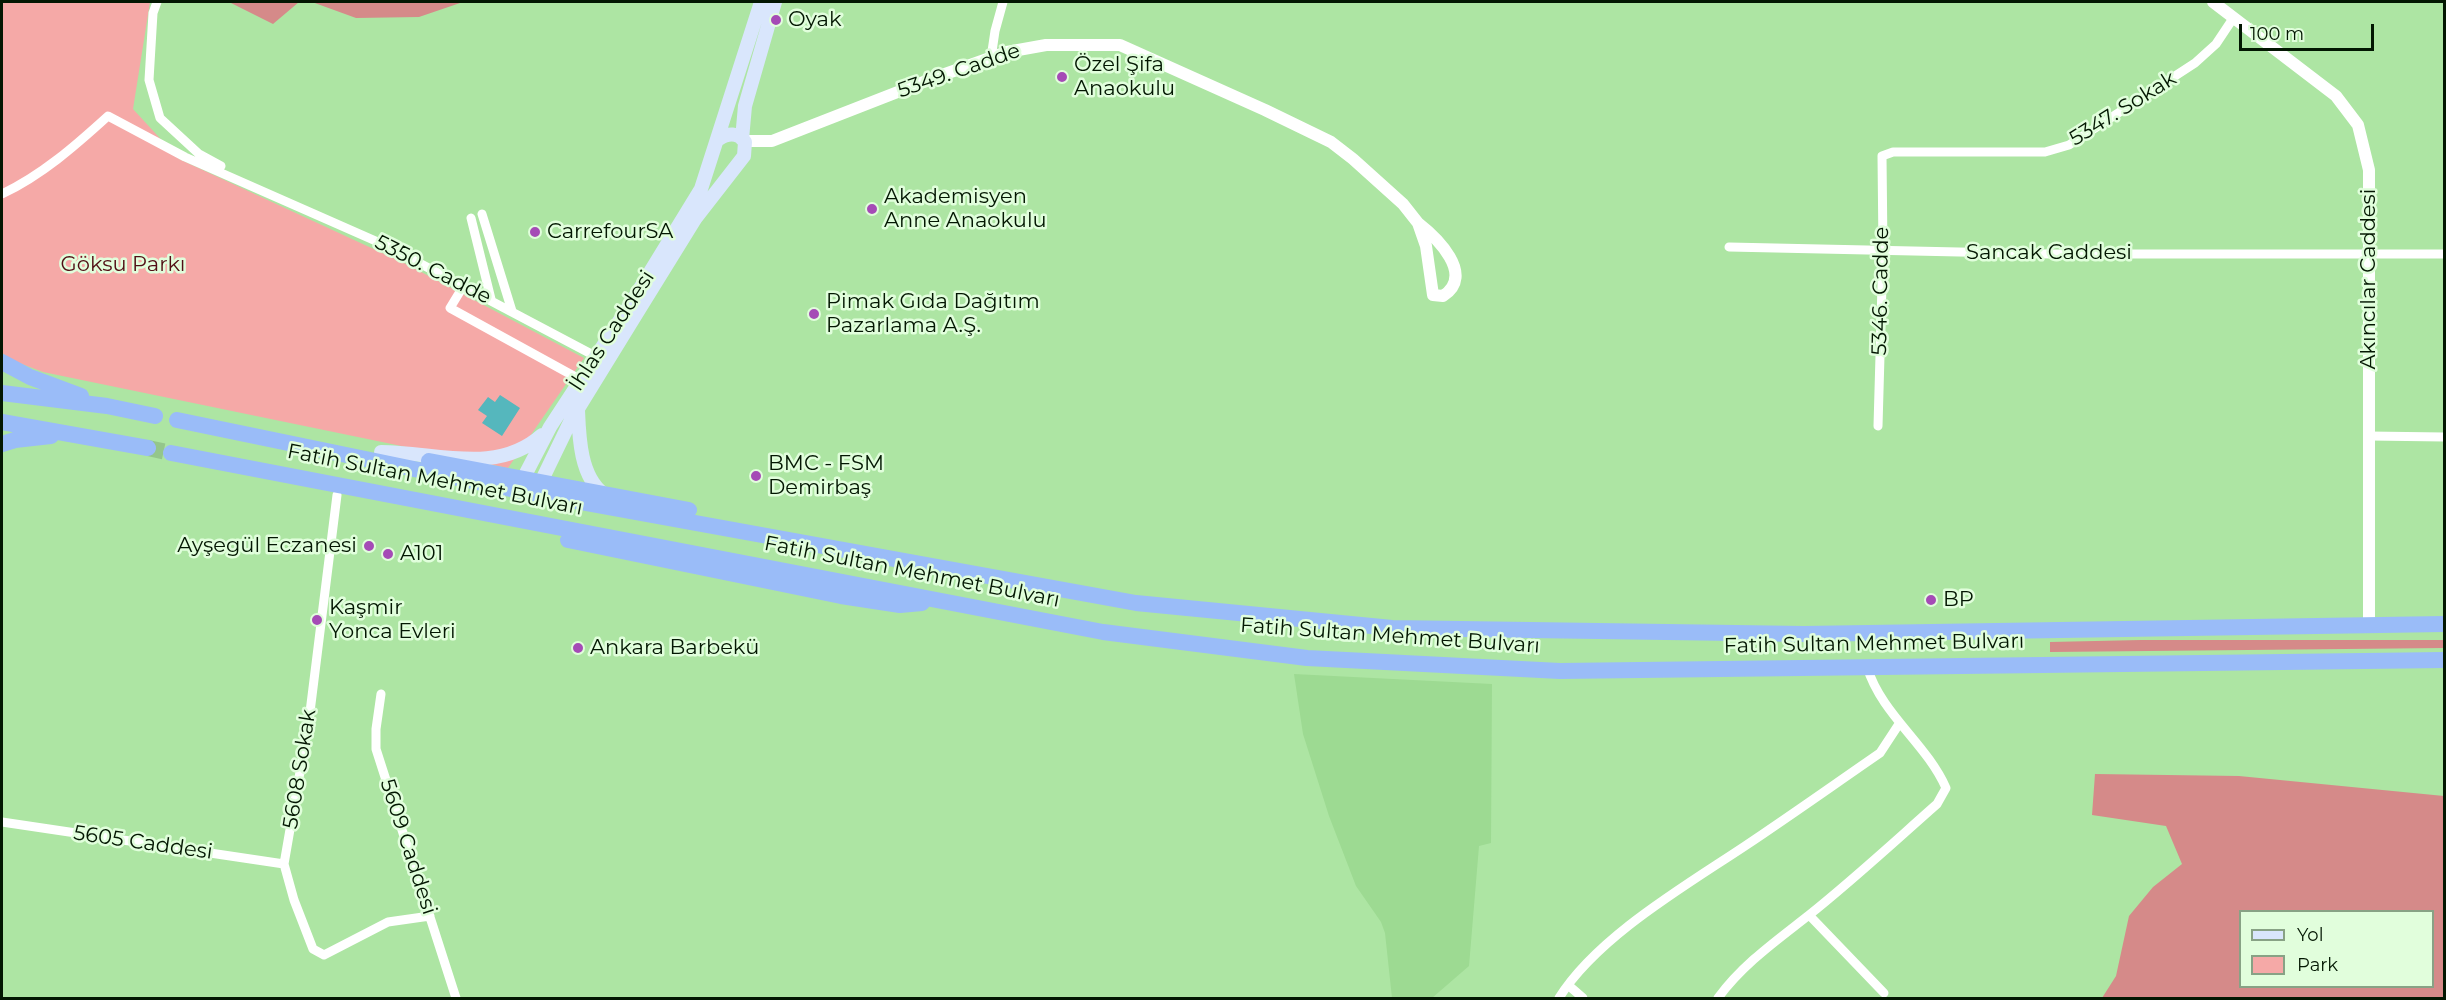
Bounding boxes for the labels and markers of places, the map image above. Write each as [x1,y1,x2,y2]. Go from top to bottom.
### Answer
place label: Oyak [788,7,842,33]
marker: Oyak [769,13,783,27]
place label: Özel Şifa Anaokulu [1074,52,1175,102]
marker: Özel Şifa Anaokulu [1055,70,1069,84]
place label: Akademisyen Anne Anaokulu [884,184,1047,234]
marker: Akademisyen Anne Anaokulu [865,202,879,216]
place label: CarrefourSA [547,219,673,245]
marker: CarrefourSA [528,225,542,239]
place label: Pimak Gıda Dağıtım Pazarlama A.Ş. [826,289,1040,339]
marker: Pimak Gıda Dağıtım Pazarlama A.Ş. [807,307,821,321]
place label: BMC - FSM Demirbaş [768,451,884,501]
marker: BMC - FSM Demirbaş [749,469,763,483]
place label: Ayşegül Eczanesi [177,533,357,559]
marker: Ayşegül Eczanesi [362,539,376,553]
place label: A101 [400,541,443,567]
marker: A101 [381,547,395,561]
place label: BP [1943,587,1974,613]
marker: BP [1924,593,1938,607]
place label: Kaşmir Yonca Evleri [329,595,456,645]
marker: Kaşmir Yonca Evleri [310,613,324,627]
place label: Ankara Barbekü [590,635,759,661]
marker: Ankara Barbekü [571,641,585,655]

